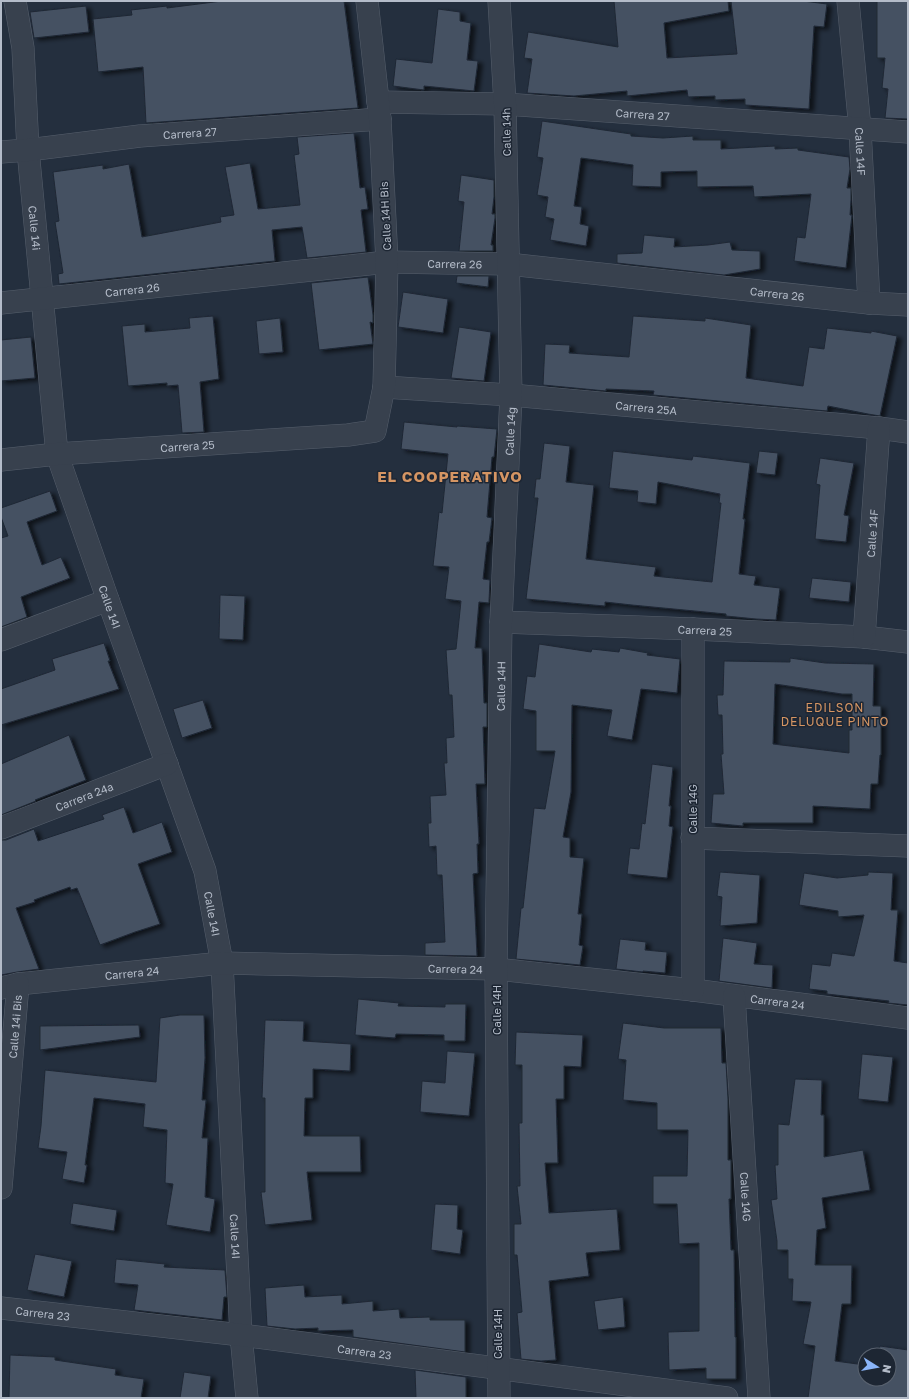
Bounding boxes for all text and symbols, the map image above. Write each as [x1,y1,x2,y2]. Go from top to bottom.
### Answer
street label: Carrera 27 [615,105,670,122]
street label: Calle 14h [499,108,513,156]
street label: Carrera 27 [163,124,217,141]
street label: Calle 14F [853,127,869,176]
street label: Calle 14H Bis [377,181,393,251]
street label: Calle 14i [27,205,44,251]
street label: Carrera 26 [427,256,483,270]
street label: Carrera 26 [104,280,161,298]
street label: Carrera 26 [749,284,806,303]
street label: Carrera 25A [615,398,678,416]
street label: Calle 14g [502,407,517,456]
street label: Carrera 25 [160,437,215,454]
district label: EL COOPERATIVO [377,467,523,485]
street label: Calle 14F [863,508,880,558]
street label: Calle 14I [97,583,124,630]
street label: Carrera 25 [677,622,732,637]
street label: Calle 14H [493,661,507,711]
district label: EDILSON DELUQUE PINTO [781,700,889,729]
street label: Carrera 24a [53,779,115,813]
street label: Calle 14G [686,784,699,834]
street label: Calle 14I [202,890,223,937]
street label: Carrera 24 [428,961,483,975]
street label: Carrera 24 [104,963,160,982]
street label: Calle 14H [490,985,503,1035]
street label: Carrera 24 [750,991,806,1011]
street label: Calle 14i Bis [5,994,24,1059]
street label: Calle 14G [738,1171,755,1222]
street label: Calle 14I [228,1213,244,1259]
street label: Carrera 23 [15,1303,71,1322]
street label: Calle 14H [491,1309,504,1359]
street label: Carrera 23 [337,1341,392,1361]
north arrow [857,1347,897,1387]
text: N [880,1364,894,1374]

